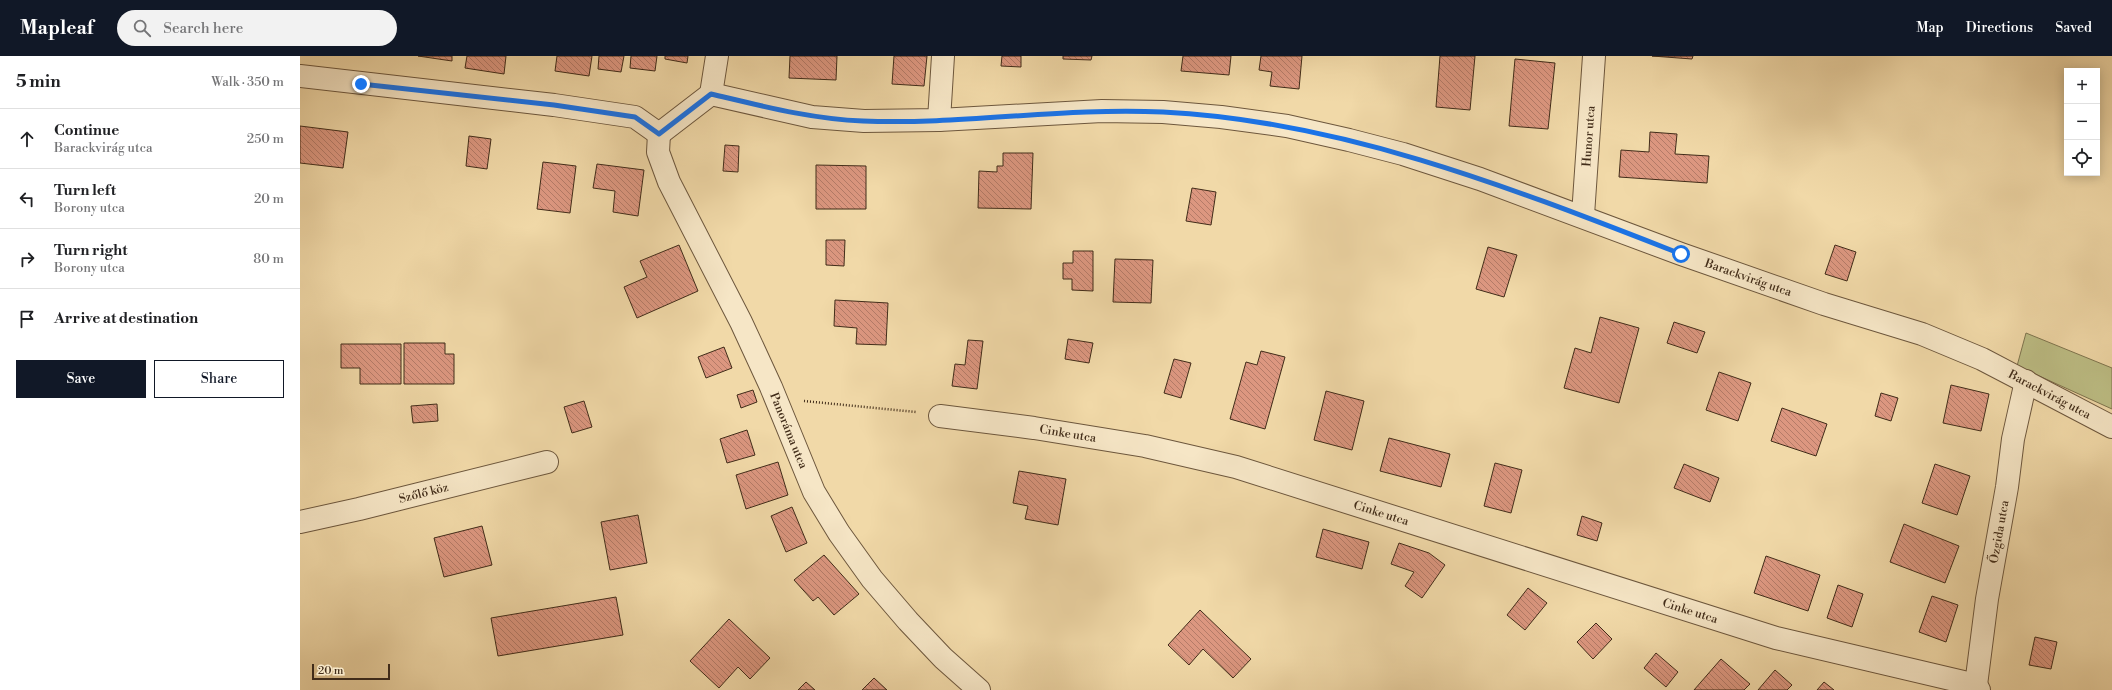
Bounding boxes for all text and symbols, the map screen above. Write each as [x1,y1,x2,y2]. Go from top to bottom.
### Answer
search box [117,10,397,46]
text: Mapleaf [20,16,93,40]
icon: search [131,17,153,39]
text: Search here [163,19,243,38]
text: Map [1916,19,1944,37]
text: Directions [1966,19,2033,37]
text: Saved [2055,19,2092,37]
map controls [2064,68,2100,176]
button: + [2064,68,2100,104]
text: 5 min [16,71,61,93]
text: Walk · 350 m [211,74,284,90]
route end [352,75,370,93]
street label: Hunor utca [1579,104,1599,167]
button: − [2064,104,2100,140]
text: Continue [54,121,119,140]
icon: ahead [16,128,38,150]
text: 250 m [247,131,284,147]
text: Barackvirág utca [54,140,153,156]
button: locate [2064,140,2100,176]
text: Turn left [54,181,116,200]
icon: left [16,188,38,210]
text: 20 m [254,191,284,207]
text: Borony utca [54,200,125,216]
text: Turn right [54,241,128,260]
route start [1672,245,1690,263]
icon: right [16,248,38,270]
text: 80 m [253,251,284,267]
street label: Barackvirág utca [1702,256,1794,300]
text: Borony utca [54,260,125,276]
icon: arrive [16,308,38,330]
text: Arrive at destination [54,309,198,328]
button: Save [16,360,146,398]
button: Share [154,360,284,398]
street label: Barackvirág utca [2005,367,2094,423]
street label: Panoráma utca [766,390,811,472]
street label: Cinke utca [1038,422,1098,446]
street label: Szőlő köz [397,480,450,507]
street label: Cinke utca [1352,498,1412,530]
street label: Őzgida utca [1985,498,2013,565]
street label: Cinke utca [1660,596,1720,627]
scale bar [312,662,390,681]
text: 20 m [318,664,343,678]

